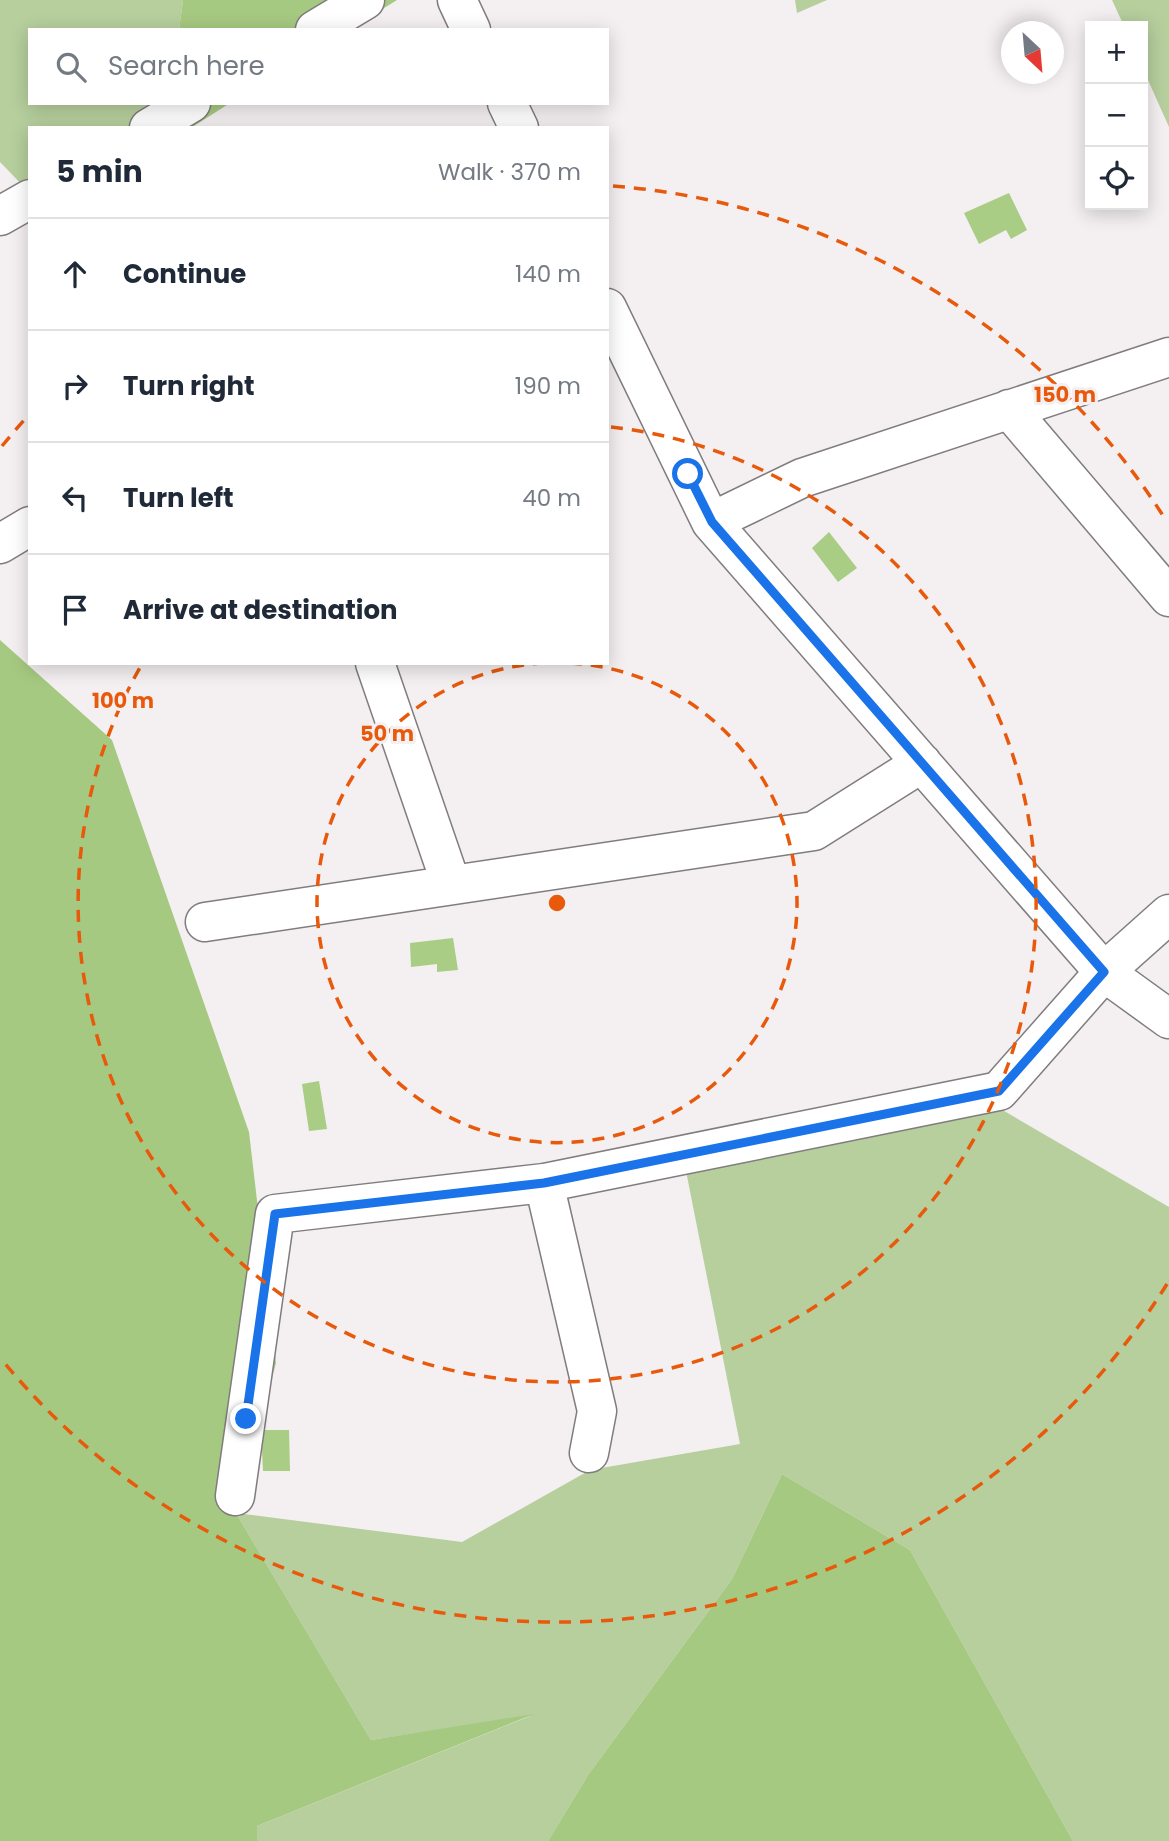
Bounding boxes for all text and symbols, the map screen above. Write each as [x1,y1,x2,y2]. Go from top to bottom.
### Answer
north arrow [1001,21,1064,84]
map controls [1085,21,1148,210]
button: + [1085,21,1148,84]
search box [28,28,609,105]
icon: search [52,48,90,86]
text: Search here [108,48,265,84]
button: − [1085,84,1148,147]
button: locate [1085,147,1148,210]
text: 5 min [56,150,143,193]
text: Walk · 370 m [438,156,581,188]
icon: ahead [56,255,94,293]
text: Continue [123,256,246,292]
text: 140 m [515,258,581,290]
icon: right [56,367,94,405]
text: Turn right [123,368,255,404]
text: 190 m [515,370,581,402]
text: 150 m [1034,380,1096,409]
route start [672,458,703,489]
icon: left [56,479,94,517]
text: Turn left [123,480,234,516]
text: 40 m [522,482,581,514]
icon: arrive [56,591,94,629]
text: Arrive at destination [123,592,398,628]
text: 100 m [92,686,154,715]
text: 50 m [360,719,414,748]
centre of rings [545,891,569,915]
route end [230,1403,261,1434]

